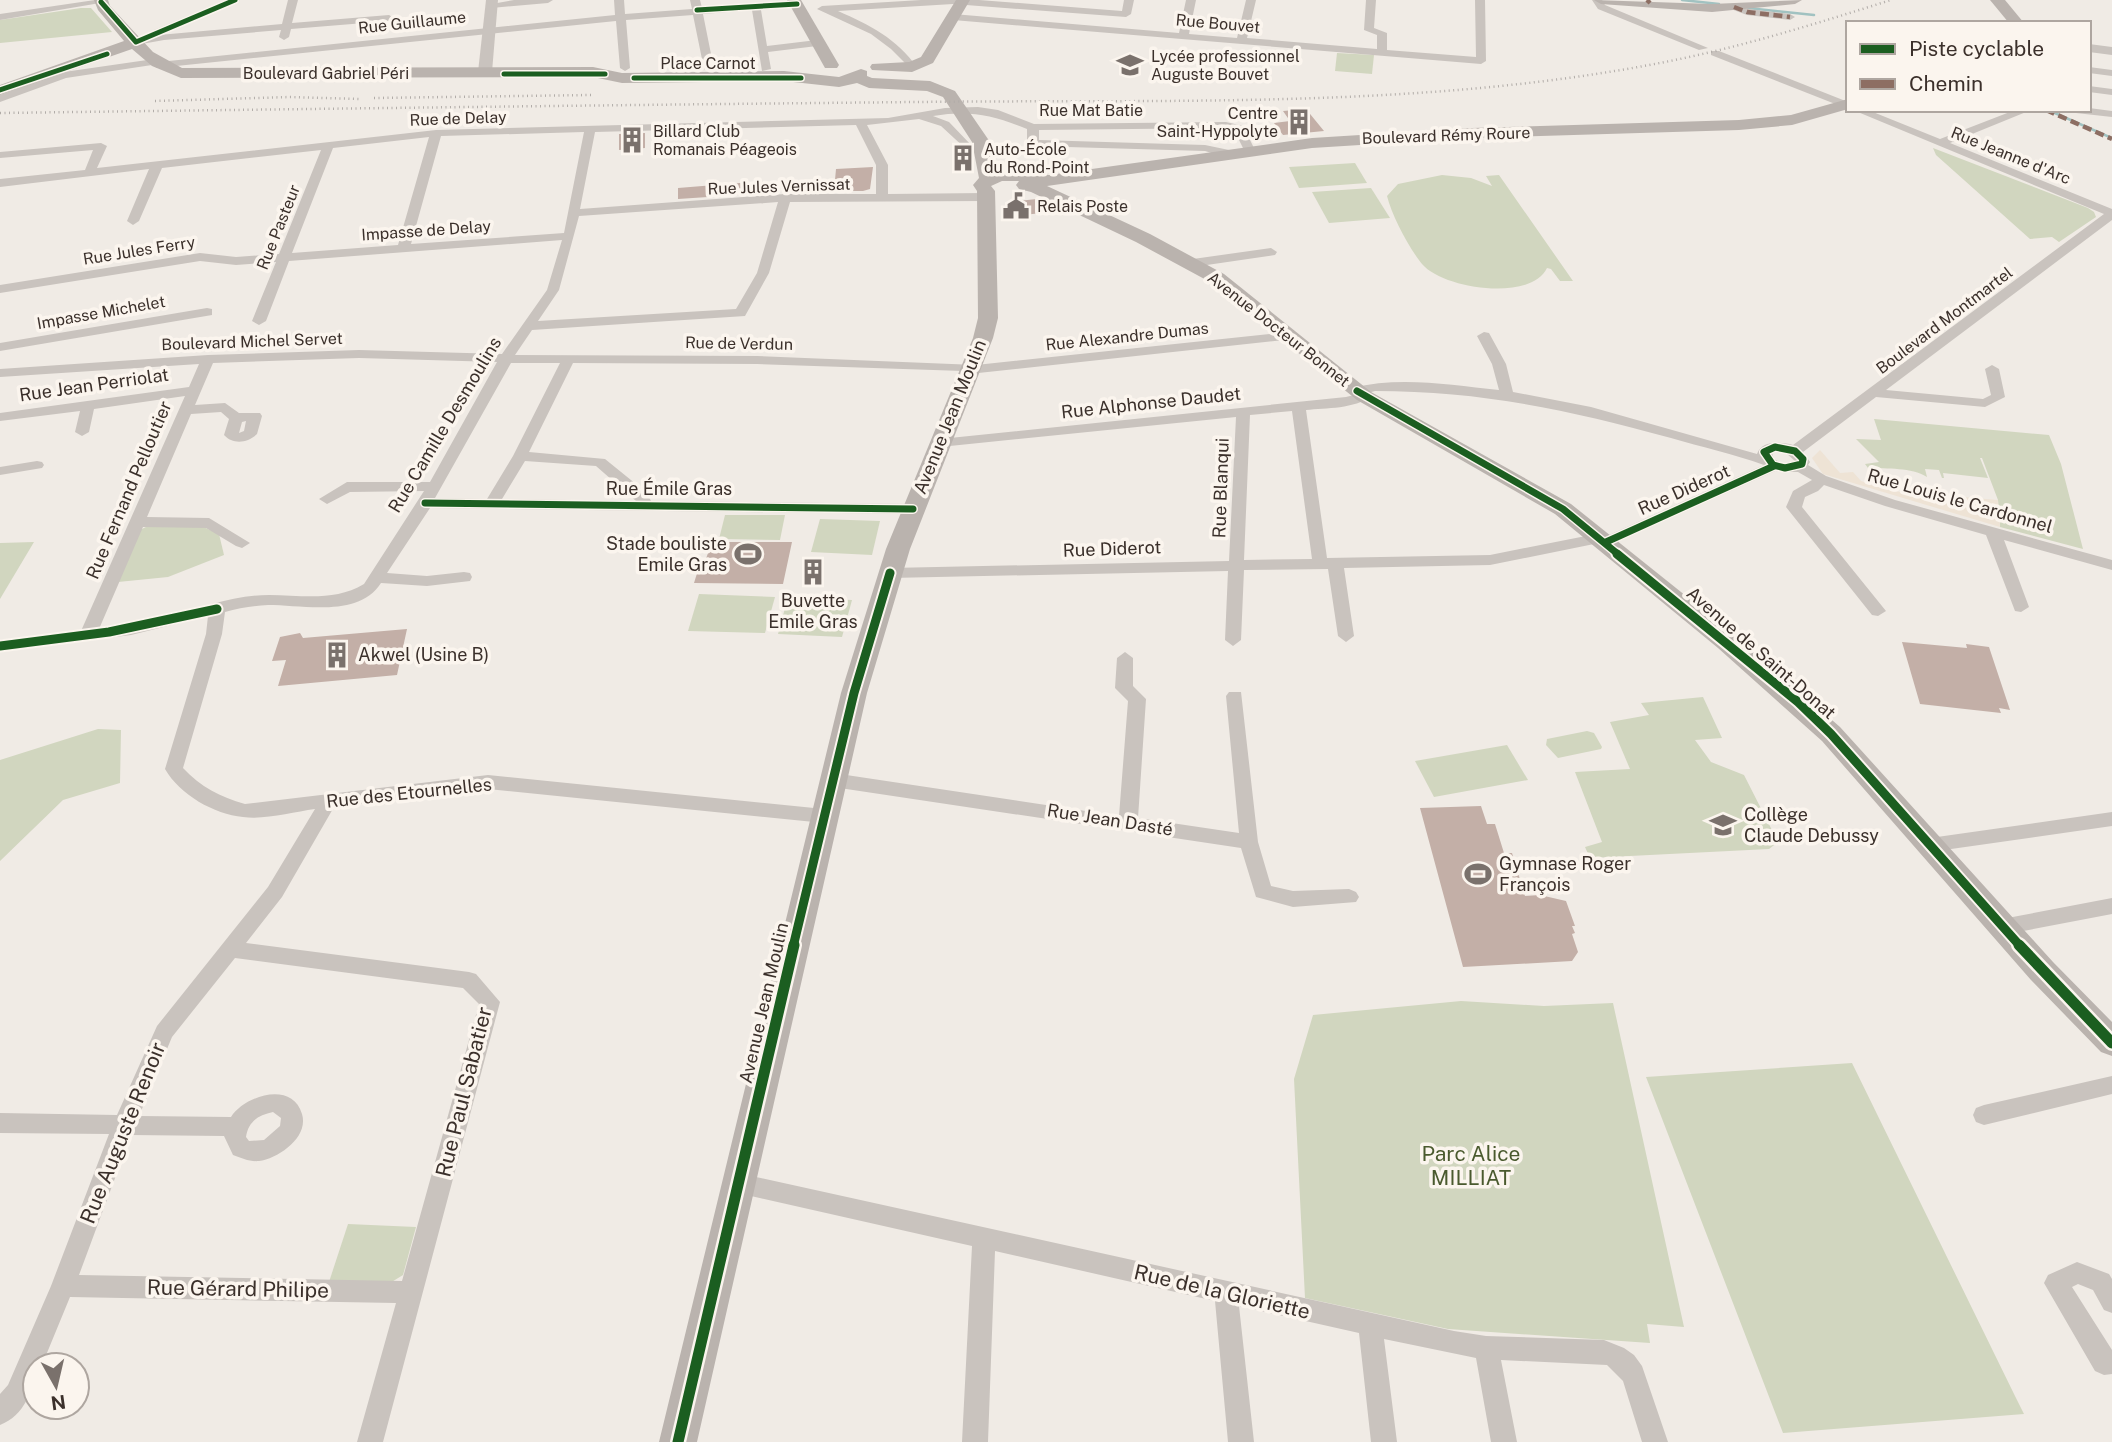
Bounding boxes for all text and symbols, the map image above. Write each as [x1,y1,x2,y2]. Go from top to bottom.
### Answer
street label: Rue Guillaume [357,7,467,38]
street label: Rue Bouvet [1175,10,1261,37]
legend [1846,21,2091,112]
text: Piste cyclable [1909,36,2044,61]
place label: Lycée professionnel Auguste Bouvet [1151,47,1300,84]
school or university icon: Lycée professionnel Auguste Bouvet [1115,50,1145,80]
street label: Place Carnot [660,54,756,73]
street label: Boulevard Gabriel Péri [243,64,409,83]
text: Chemin [1909,71,1983,96]
street label: Rue Mat Batie [1039,101,1143,120]
place label: Centre Saint-Hyppolyte [1157,104,1278,141]
street label: Rue de Delay [409,107,507,130]
building icon: Centre Saint-Hyppolyte [1284,107,1314,137]
place label: Billard Club Romanais Péageois [653,122,797,159]
street label: Boulevard Rémy Roure [1361,123,1531,148]
street label: Rue Jeanne d'Arc [1948,123,2073,188]
building icon: Billard Club Romanais Péageois [617,125,647,155]
place label: Auto-École du Rond-Point [984,139,1089,177]
building icon: Auto-École du Rond-Point [948,143,978,173]
street label: Rue Jules Vernissat [707,175,851,198]
street label: Rue Pasteur [253,182,304,273]
public building icon: Relais Poste [1001,191,1031,221]
place label: Relais Poste [1037,197,1128,216]
street label: Impasse de Delay [361,216,492,245]
street label: Rue Jules Ferry [82,232,197,269]
street label: Boulevard Montmartel [1872,263,2016,378]
street label: Avenue Docteur Bonnet [1204,268,1353,391]
street label: Impasse Michelet [35,292,167,333]
street label: Rue Alexandre Dumas [1045,318,1209,355]
street label: Boulevard Michel Servet [161,329,343,354]
street label: Rue Camille Desmoulins [384,333,505,516]
street label: Rue de Verdun [685,333,793,354]
street label: Avenue Jean Moulin [909,337,990,497]
street label: Rue Jean Perriolat [18,364,170,405]
street label: Rue Alphonse Daudet [1060,383,1242,422]
street label: Rue Fernand Pelloutier [81,398,176,582]
street label: Rue Blanqui [1208,437,1233,539]
street label: Rue Diderot [1635,460,1733,519]
street label: Rue Louis le Cardonnel [1865,464,2055,537]
street label: Rue Émile Gras [606,477,732,499]
place label: Stade bouliste Emile Gras [606,533,727,575]
street label: Rue Diderot [1062,536,1162,561]
sports icon: Stade bouliste Emile Gras [733,539,763,569]
building icon: Buvette Emile Gras [798,557,828,587]
street label: Avenue de Saint-Donat [1683,582,1840,723]
place label: Buvette Emile Gras [768,590,858,632]
building icon: Akwel (Usine B) [322,640,352,670]
place label: Akwel (Usine B) [358,644,489,665]
street label: Rue des Etournelles [325,773,493,812]
street label: Rue Jean Dasté [1046,799,1174,840]
place label: Collège Claude Debussy [1744,804,1879,846]
school or university icon: Collège Claude Debussy [1708,810,1738,840]
place label: Gymnase Roger François [1499,853,1631,895]
sports icon: Gymnase Roger François [1463,859,1493,889]
street label: Avenue Jean Moulin [735,920,792,1085]
street label: Rue Paul Sabatier [430,1004,497,1179]
street label: Rue Auguste Renoir [75,1038,170,1227]
park label: Parc Alice MILLIAT [1422,1141,1520,1190]
street label: Rue de la Gloriette [1132,1259,1313,1324]
street label: Rue Gérard Philipe [147,1274,329,1303]
north arrow [21,1351,91,1421]
text: N [49,1391,67,1415]

